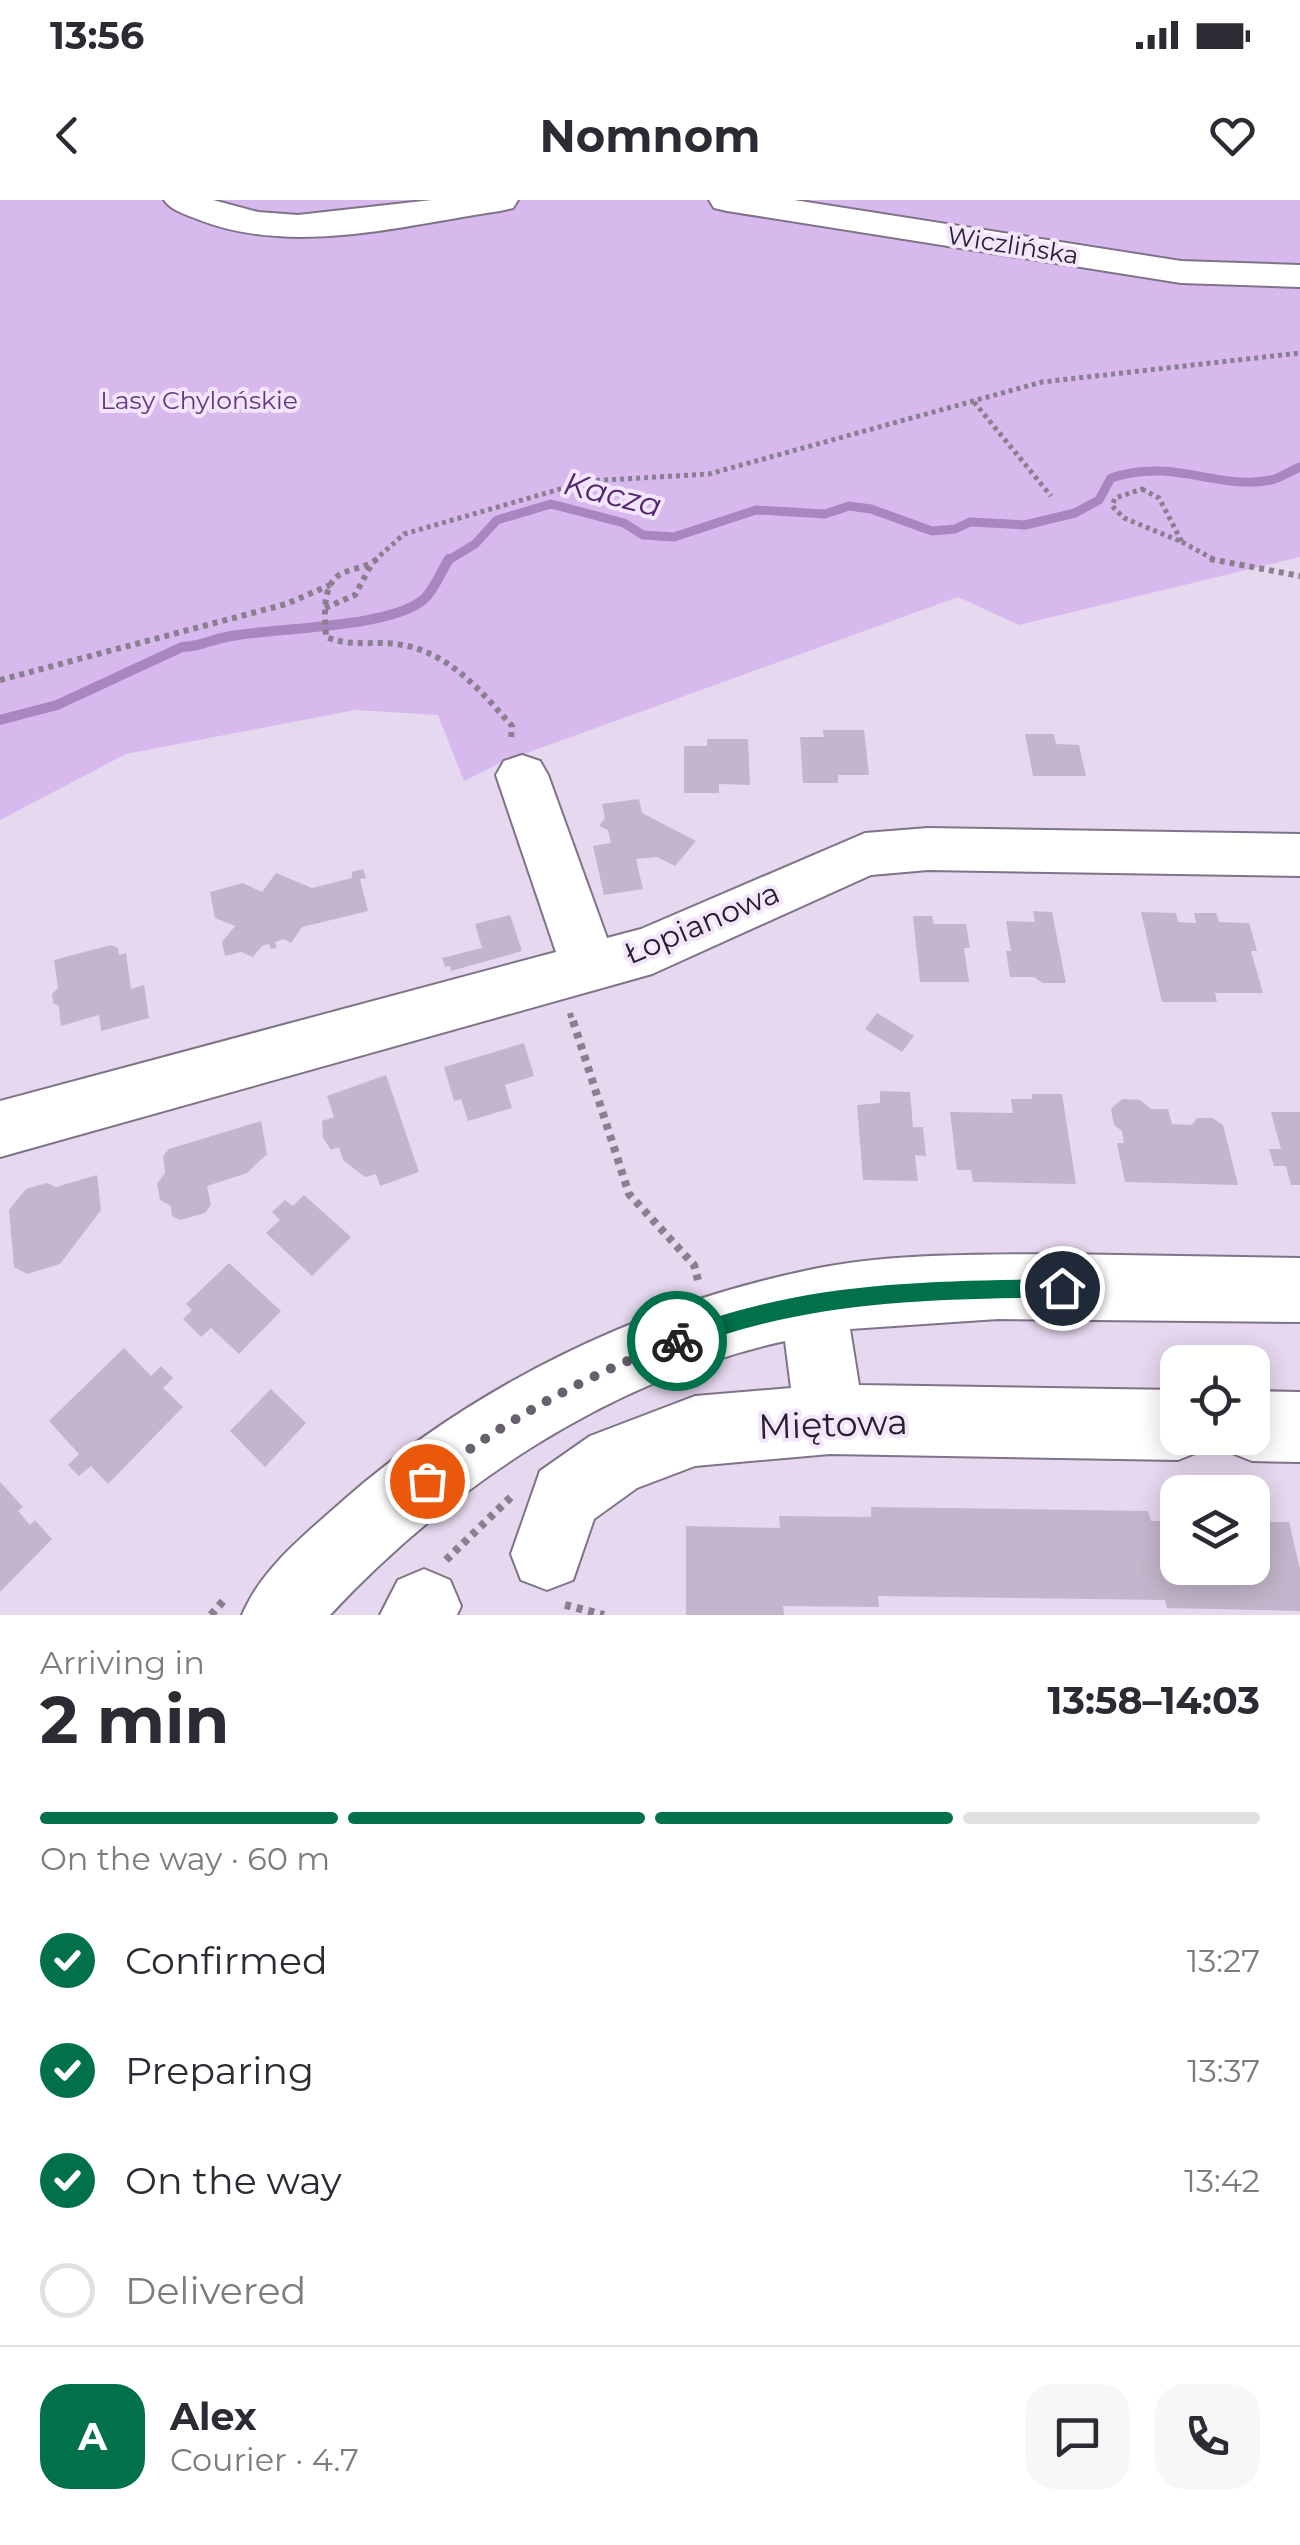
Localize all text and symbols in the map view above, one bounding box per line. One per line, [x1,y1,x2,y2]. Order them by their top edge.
text: 13:56 [50,12,144,59]
icon: back [40,108,95,163]
text: Nomnom [540,108,761,163]
icon: heart [1205,108,1260,163]
street label: Wiczlińska [945,220,1081,270]
park label: Lasy Chylońskie [100,385,298,415]
water label: Kacza [560,463,666,525]
street label: Łopianowa [619,874,785,972]
pin [1020,1246,1105,1331]
icon: home [1035,1261,1090,1316]
courier [627,1291,727,1391]
icon: bike [650,1314,705,1369]
map controls [1160,1345,1270,1585]
button: locate [1160,1345,1270,1455]
street label: Miętowa [757,1400,909,1448]
pin [385,1439,470,1524]
icon: bag [400,1454,455,1509]
button: layers [1160,1475,1270,1585]
text: Arriving in [40,1643,205,1682]
text: 13:58–14:03 [1048,1677,1260,1724]
text: 2 min [40,1680,229,1759]
text: On the way · 60 m [40,1839,330,1878]
icon: check [40,1933,95,1988]
text: Confirmed [125,1937,328,1984]
text: 13:27 [1187,1941,1260,1980]
icon: check [40,2043,95,2098]
text: Preparing [125,2047,314,2094]
text: 13:37 [1187,2051,1260,2090]
icon: check [40,2153,95,2208]
text: On the way [125,2157,342,2204]
text: 13:42 [1184,2161,1260,2200]
text: Delivered [125,2267,306,2314]
button: chat [1025,2384,1130,2489]
button: phone [1155,2384,1260,2489]
text: Alex [170,2393,257,2440]
text: A [78,2413,107,2460]
text: Courier · 4.7 [170,2440,359,2479]

